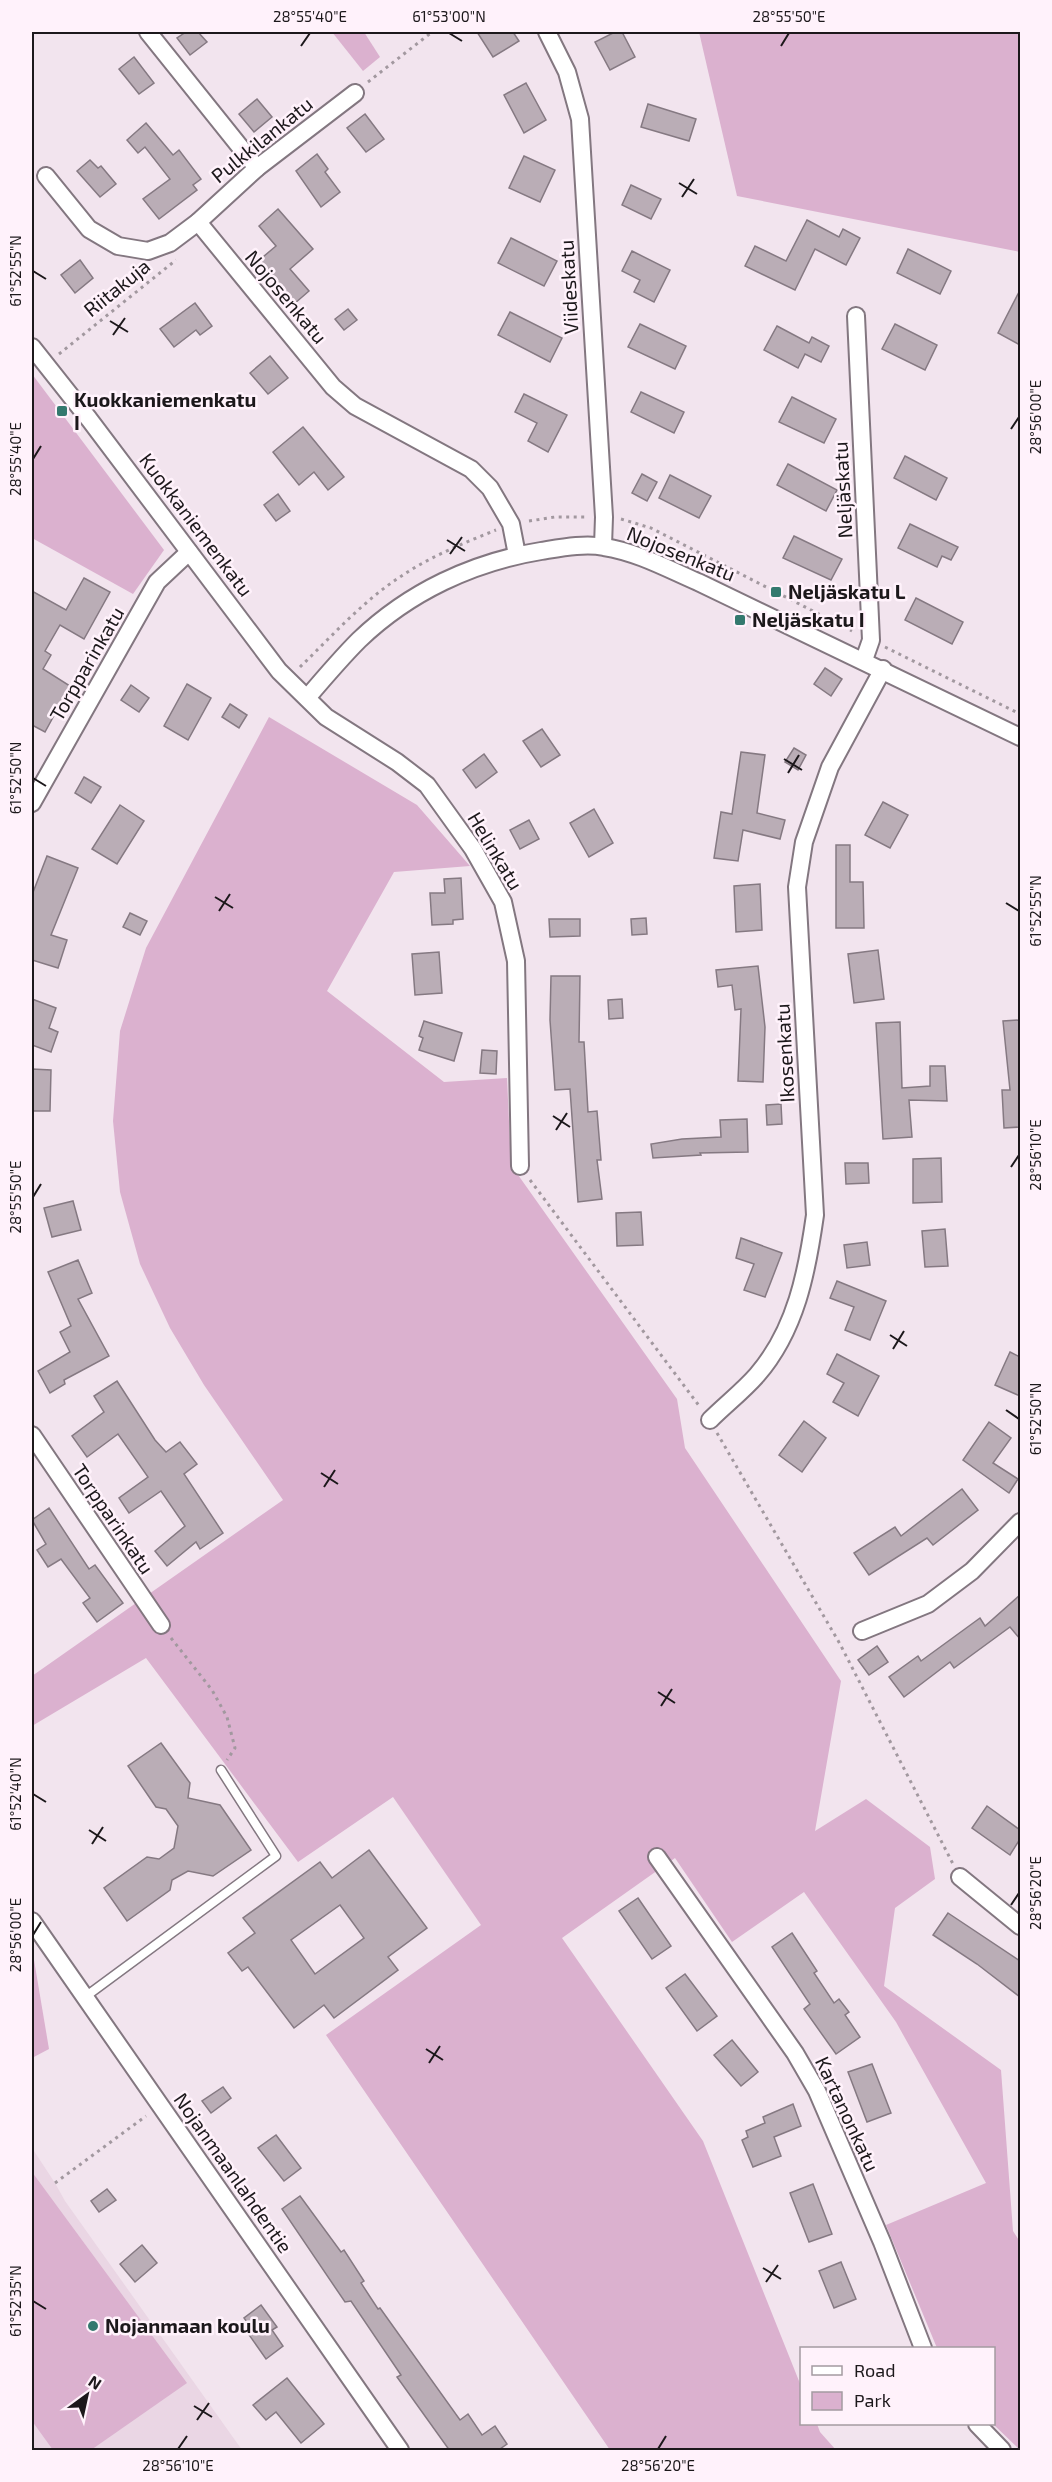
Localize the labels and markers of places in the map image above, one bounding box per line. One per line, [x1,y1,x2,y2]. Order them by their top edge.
place label: Kuokkaniemenkatu I [74,387,256,434]
marker: Kuokkaniemenkatu I [55,404,69,418]
place label: Neljäskatu L [788,579,906,603]
marker: Neljäskatu L [769,585,783,599]
place label: Neljäskatu I [752,607,865,631]
marker: Neljäskatu I [733,613,747,627]
place label: Nojanmaan koulu [105,2313,270,2337]
marker: Nojanmaan koulu [86,2319,100,2333]

